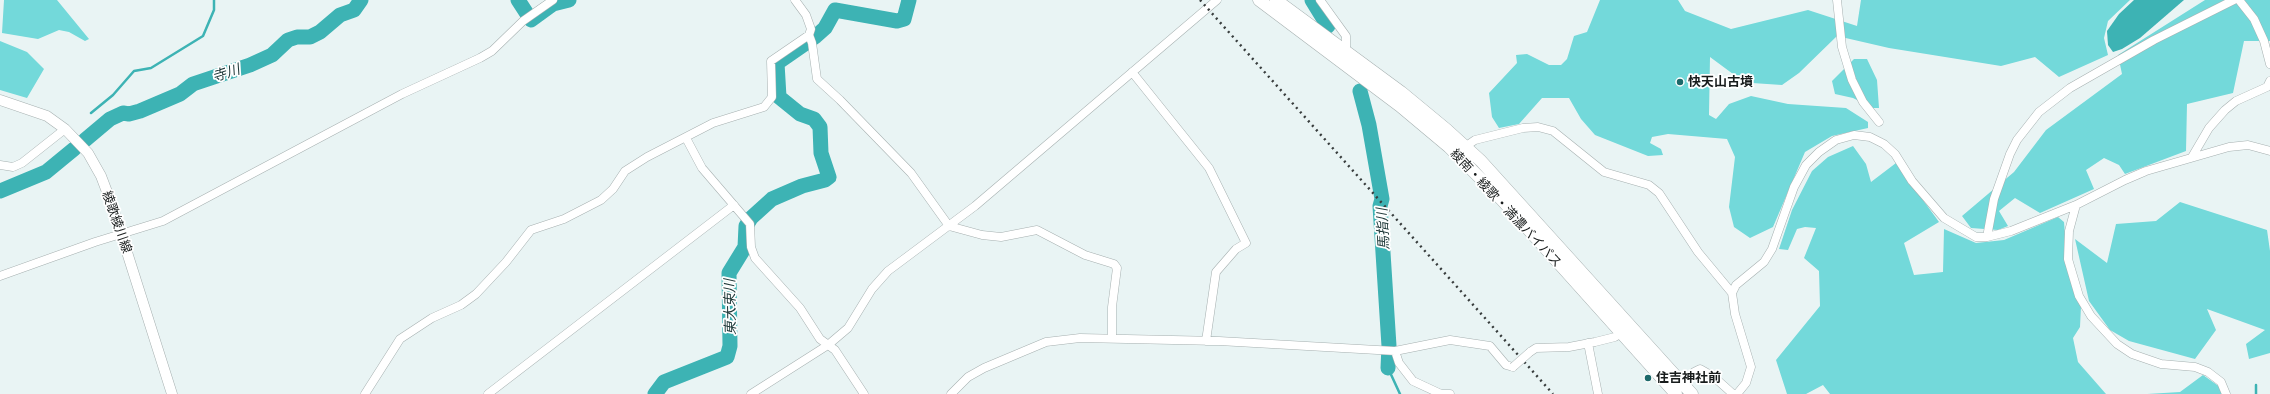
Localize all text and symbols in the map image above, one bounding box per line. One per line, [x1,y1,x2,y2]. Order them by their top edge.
water label: 寺川 [210,61,242,85]
place label: 快天山古墳 [1688,74,1753,90]
marker: 快天山古墳 [1675,77,1685,87]
street label: 綾南・綾歌・満濃バイパス [1447,146,1565,270]
street label: 綾歌綾川線 [99,189,135,255]
water label: 馬指川 [1374,208,1392,250]
water label: 東大束川 [721,279,739,335]
place label: 住吉神社前 [1656,370,1721,386]
marker: 住吉神社前 [1643,373,1653,383]

